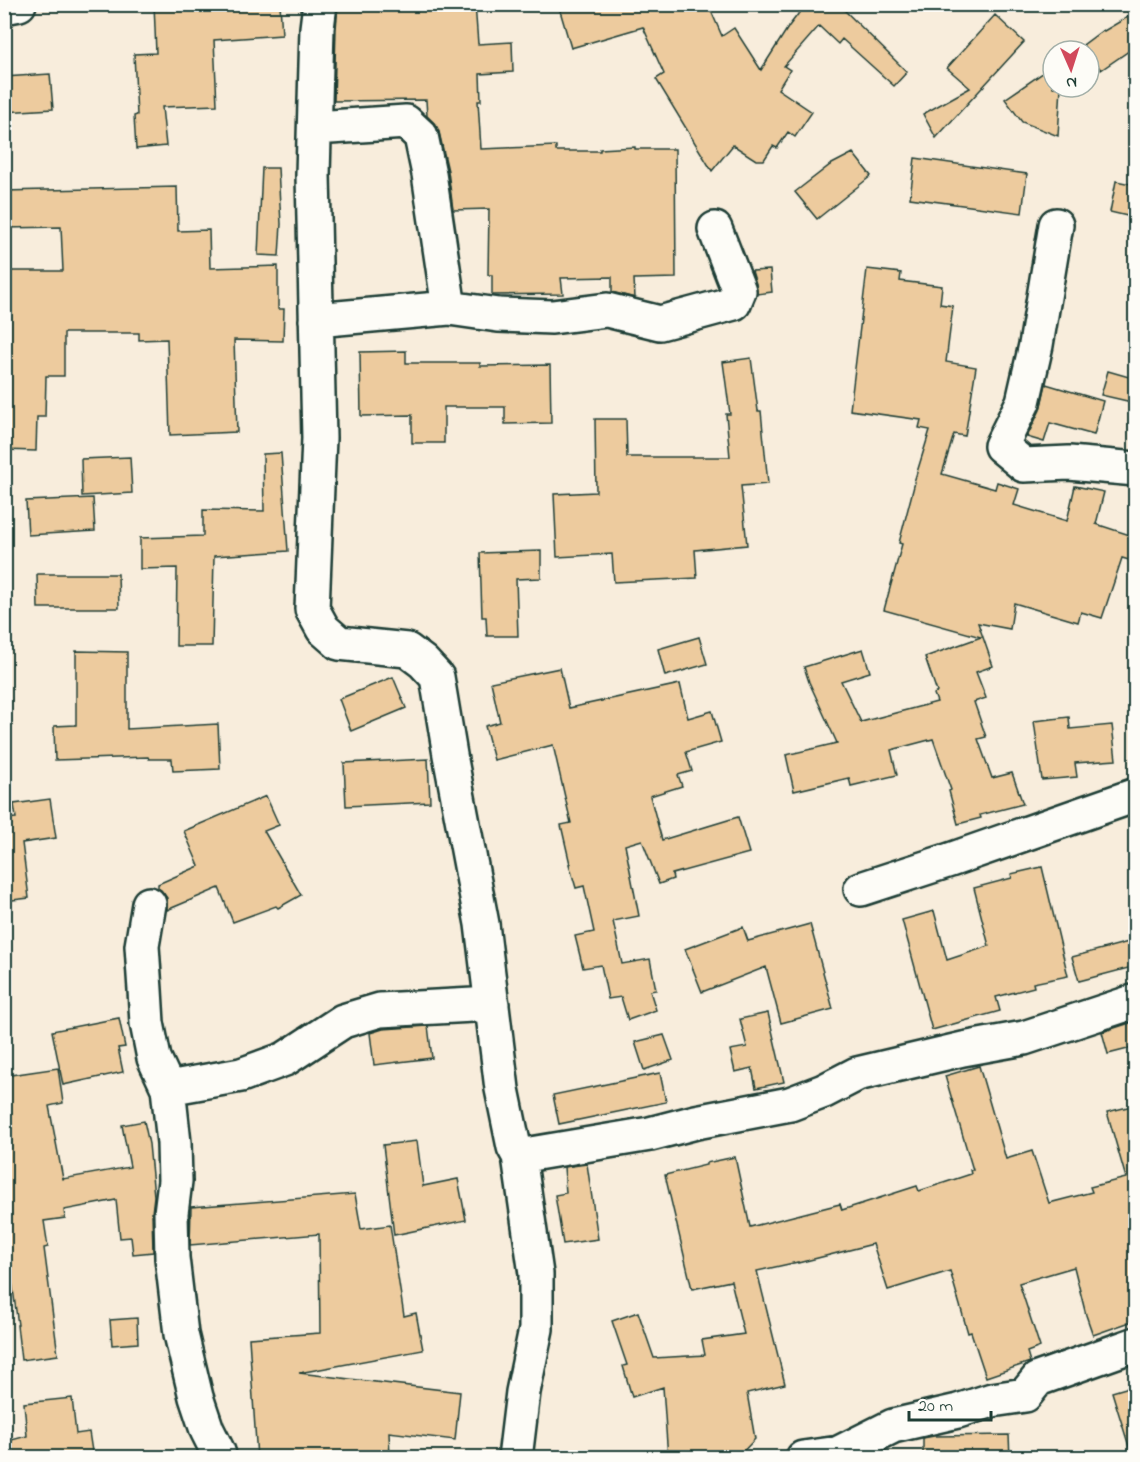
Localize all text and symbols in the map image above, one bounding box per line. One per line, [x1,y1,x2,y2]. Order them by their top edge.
north arrow [1041,39,1101,99]
text: N [1065,70,1078,94]
scale bar [909,1384,992,1422]
text: 20 m [918,1394,953,1420]

